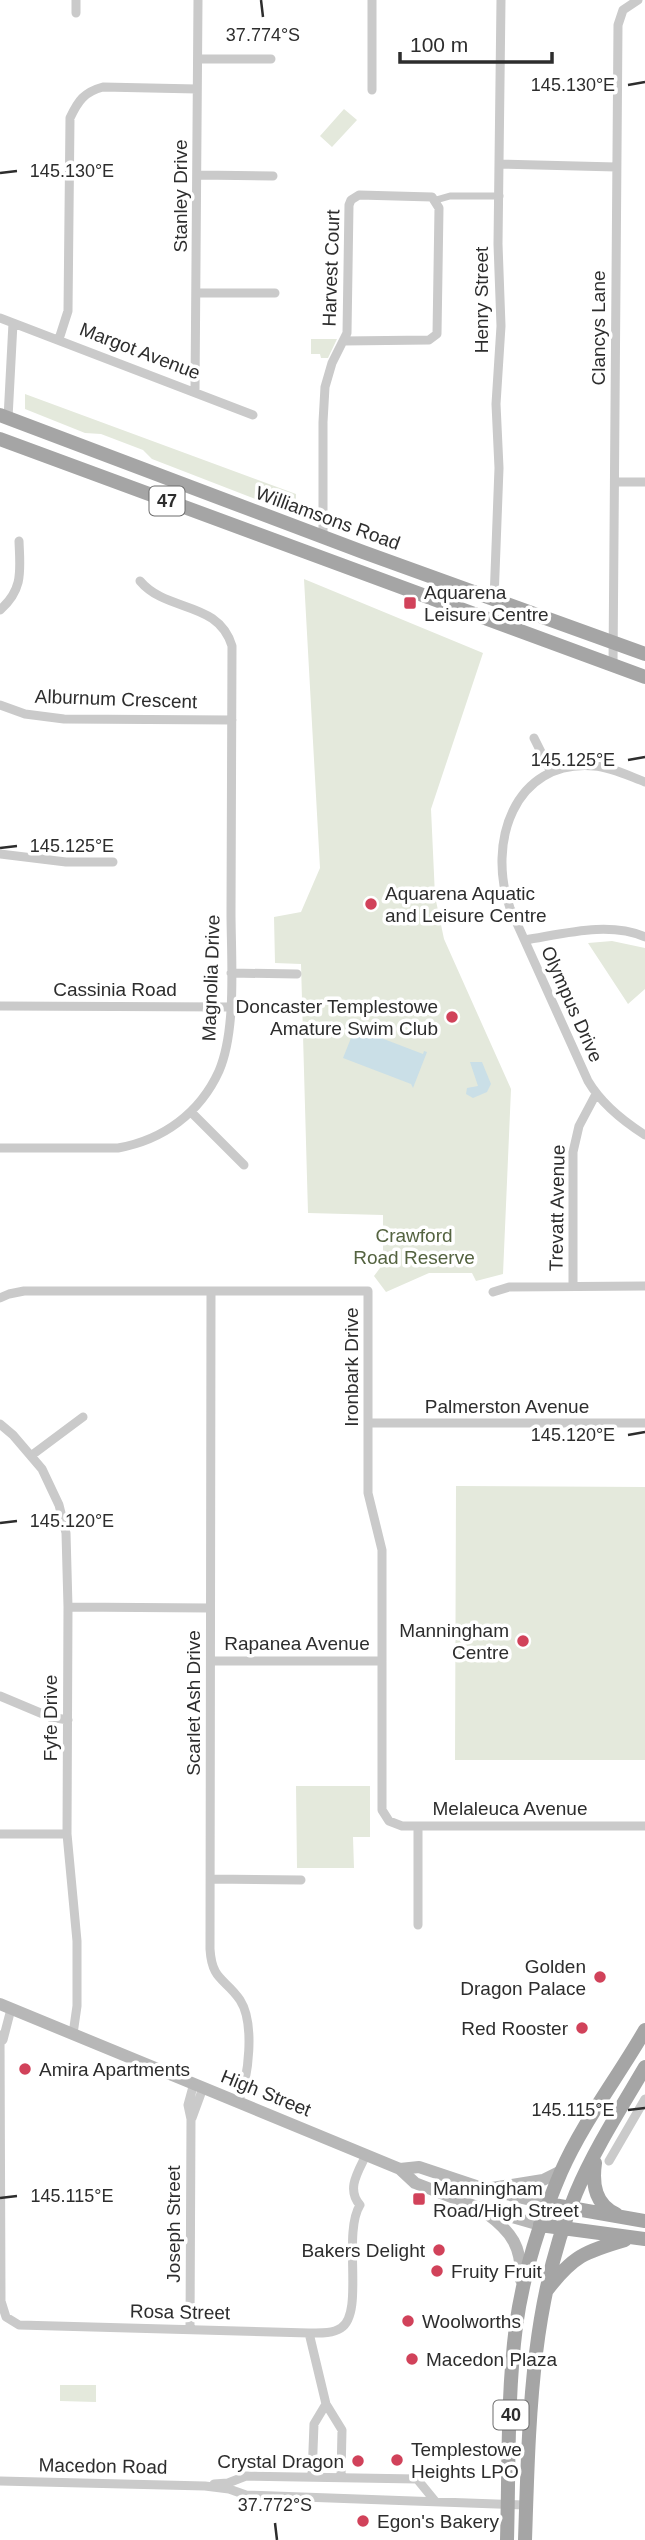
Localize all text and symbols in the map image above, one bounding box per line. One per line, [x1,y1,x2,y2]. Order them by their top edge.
scale bar [400,21,552,65]
text: 37.774°S [226,25,300,45]
text: 100 m [410,33,468,56]
text: 145.130°E [531,75,615,95]
street label: Stanley Drive [170,140,191,253]
text: 145.130°E [30,161,114,181]
street label: Harvest Court [318,208,344,327]
street label: Henry Street [471,246,492,353]
street label: Clancys Lane [588,270,609,386]
street label: Margot Avenue [77,318,203,384]
street label: Williamsons Road [253,482,403,554]
road number: 47 [150,486,184,516]
place label: Aquarena Leisure Centre [424,582,549,625]
marker: Aquarena Leisure Centre [402,595,418,611]
street label: Alburnum Crescent [34,686,198,712]
text: 145.125°E [531,750,615,770]
text: 145.125°E [30,836,114,856]
place label: Aquarena Aquatic and Leisure Centre [385,883,547,926]
marker: Aquarena Aquatic and Leisure Centre [363,896,379,912]
street label: Magnolia Drive [198,914,224,1042]
street label: Olympus Drive [537,943,607,1065]
street label: Cassinia Road [53,979,177,1000]
place label: Doncaster Templestowe Amature Swim Club [236,996,438,1039]
marker: Doncaster Templestowe Amature Swim Club [444,1009,460,1025]
street label: Trevatt Avenue [545,1144,569,1272]
park label: Crawford Road Reserve [353,1225,475,1268]
street label: Ironbark Drive [341,1307,362,1427]
street label: Palmerston Avenue [425,1396,589,1417]
text: 145.120°E [531,1425,615,1445]
text: 145.120°E [30,1511,114,1531]
place label: Manningham Centre [399,1620,509,1663]
street label: Scarlet Ash Drive [183,1630,204,1776]
street label: Rapanea Avenue [224,1633,370,1654]
marker: Manningham Centre [515,1633,531,1649]
street label: Fyfe Drive [40,1675,61,1761]
street label: Melaleuca Avenue [433,1798,587,1819]
place label: Golden Dragon Palace [460,1956,586,1999]
marker: Golden Dragon Palace [592,1969,608,1985]
place label: Red Rooster [461,2018,569,2039]
marker: Red Rooster [574,2020,590,2036]
place label: Amira Apartments [39,2059,190,2080]
marker: Amira Apartments [17,2061,33,2077]
street label: High Street [218,2065,315,2121]
text: 145.115°E [532,2100,614,2120]
street label: Joseph Street [163,2165,184,2283]
place label: Manningham Road/High Street [433,2178,579,2221]
text: 145.115°E [31,2186,113,2206]
marker: Manningham Road/High Street [411,2191,427,2207]
place label: Bakers Delight [301,2240,426,2261]
marker: Bakers Delight [431,2242,447,2258]
place label: Fruity Fruit [451,2261,543,2282]
marker: Fruity Fruit [429,2263,445,2279]
street label: Rosa Street [130,2301,231,2323]
place label: Woolworths [422,2311,521,2332]
marker: Woolworths [400,2313,416,2329]
place label: Macedon Plaza [426,2349,557,2370]
marker: Macedon Plaza [404,2351,420,2367]
road number: 40 [494,2400,528,2430]
place label: Templestowe Heights LPO [411,2439,522,2482]
place label: Crystal Dragon [217,2451,344,2472]
marker: Templestowe Heights LPO [389,2452,405,2468]
marker: Crystal Dragon [350,2453,366,2469]
street label: Macedon Road [38,2454,168,2478]
text: 37.772°S [238,2495,312,2515]
place label: Egon's Bakery [377,2511,499,2532]
marker: Egon's Bakery [355,2513,371,2529]

